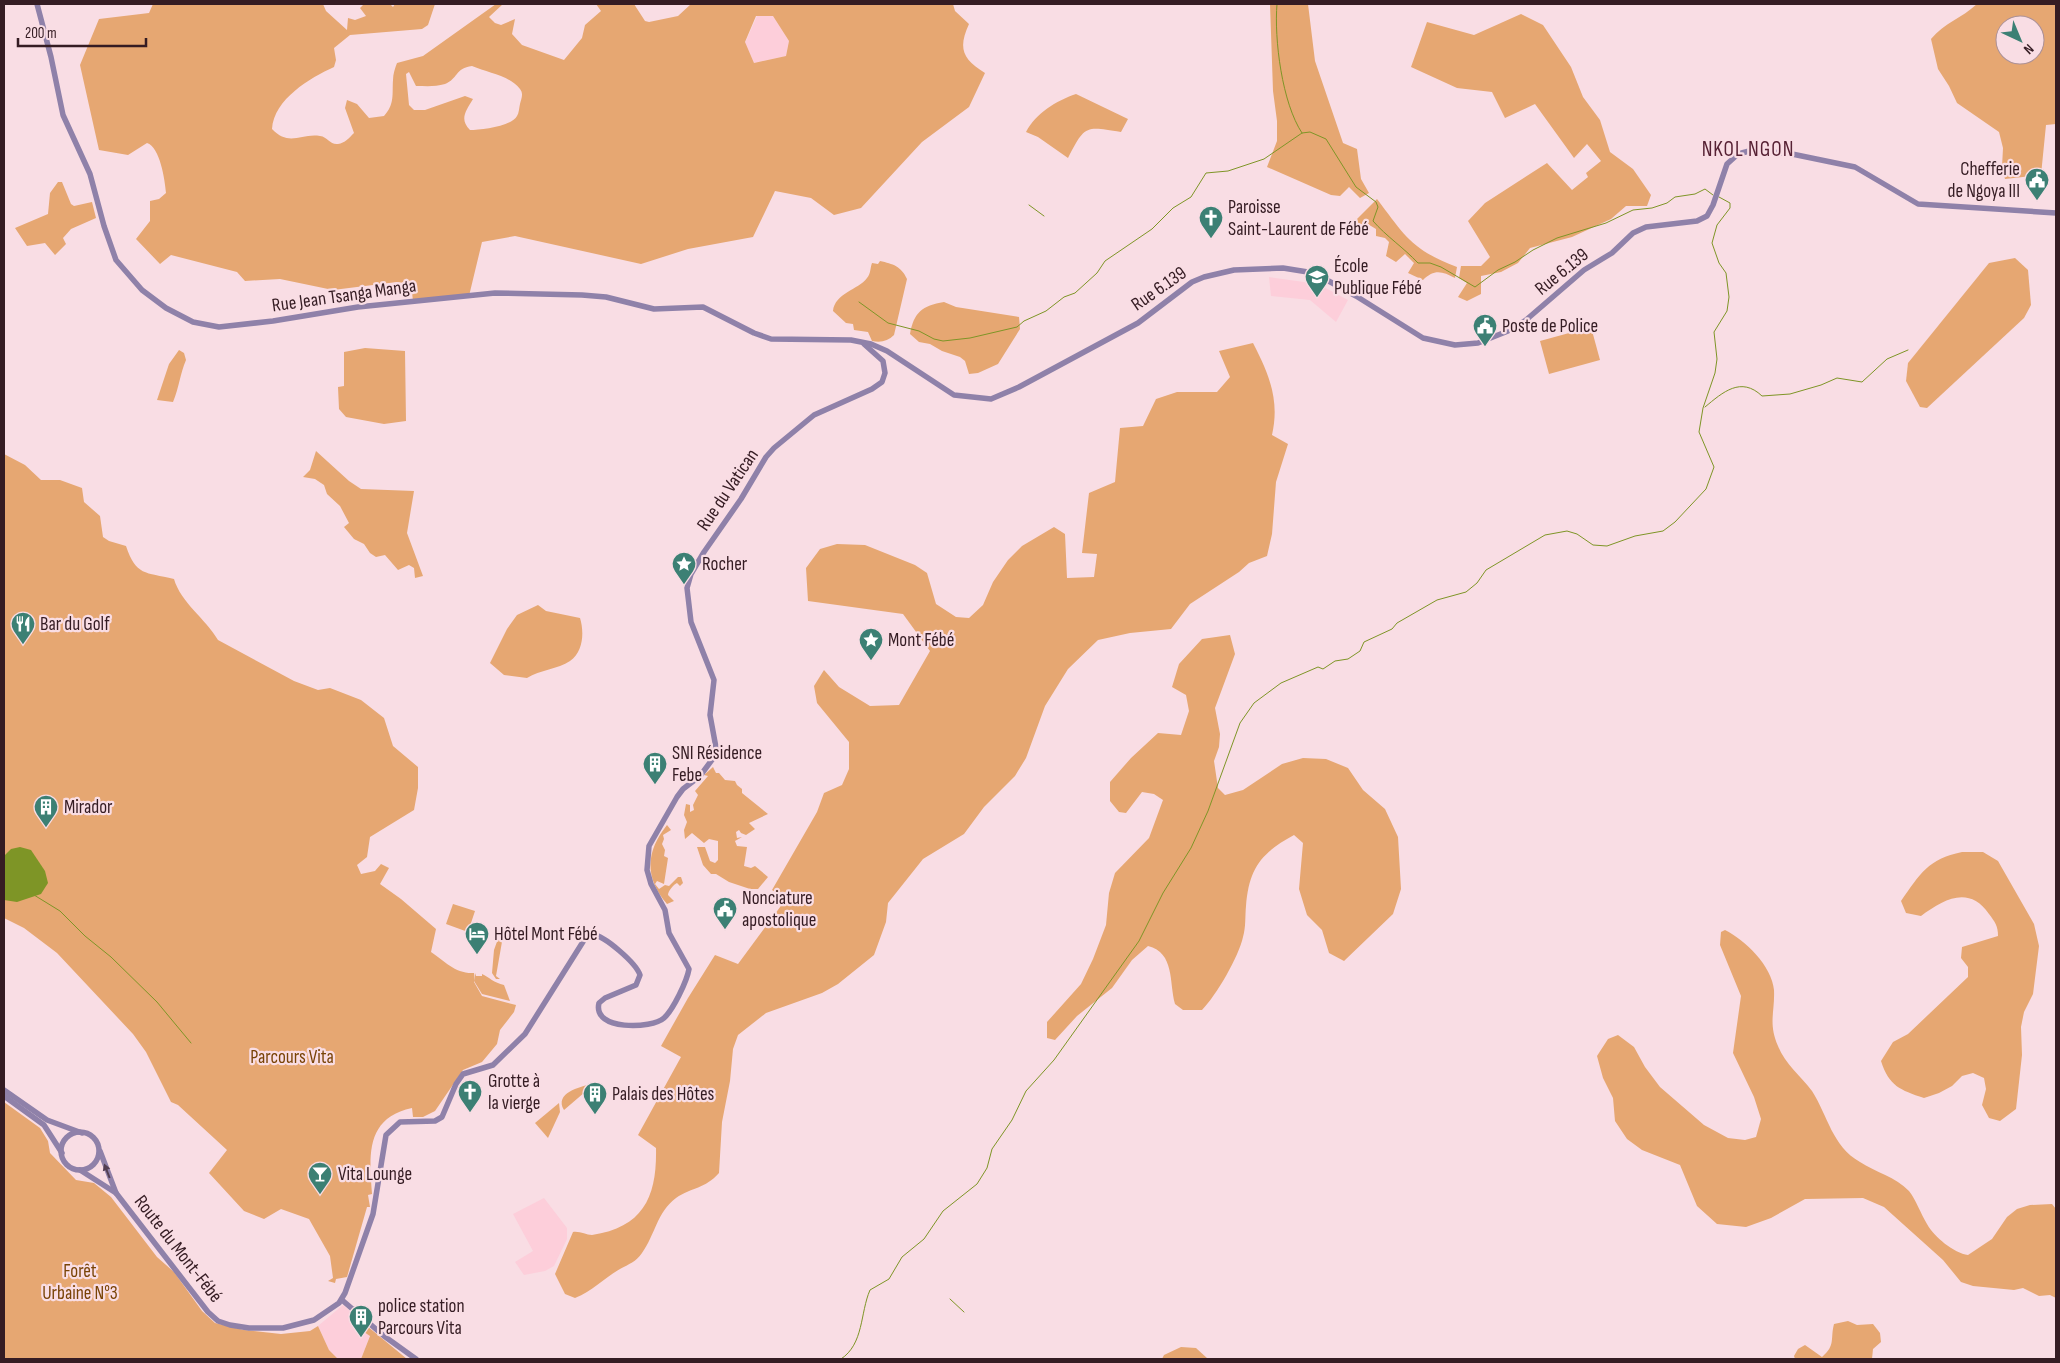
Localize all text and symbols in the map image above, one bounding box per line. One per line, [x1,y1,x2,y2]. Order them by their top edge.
scale bar [18,15,145,47]
north arrow [1995,15,2045,65]
text: 200 m [25,24,57,43]
text: N [2020,40,2037,58]
district label: NKOL NGON [1702,137,1794,162]
place label: Chefferie de Ngoya III [1948,158,2020,203]
public building icon: Chefferie de Ngoya III [2024,167,2050,201]
place label: Paroisse Saint-Laurent de Fébé [1228,196,1369,241]
church icon: Paroisse Saint-Laurent de Fébé [1198,205,1224,239]
street label: Rue 6.139 [1531,244,1593,300]
place label: École Publique Fébé [1334,255,1422,300]
street label: Rue 6.139 [1127,262,1191,316]
school or university icon: École Publique Fébé [1304,264,1330,298]
street label: Rue Jean Tsanga Manga [270,275,418,317]
public building icon: Poste de Police [1472,313,1498,347]
place label: Poste de Police [1502,315,1598,338]
street label: Rue du Vatican [692,445,764,535]
place icon: Rocher [671,551,697,585]
place label: Rocher [702,553,748,576]
restaurant icon: Bar du Golf [10,611,36,645]
place label: Bar du Golf [40,613,110,636]
place icon: Mont Fébé [858,627,884,661]
place label: Mont Fébé [888,629,954,652]
place label: SNI Résidence Febe [672,742,762,787]
building icon: SNI Résidence Febe [642,751,668,785]
building icon: Mirador [33,794,59,828]
place label: Mirador [64,796,113,819]
place label: Nonciature apostolique [742,887,816,932]
public building icon: Nonciature apostolique [712,896,738,930]
hotel icon: Hôtel Mont Fébé [464,921,490,955]
place label: Hôtel Mont Fébé [494,923,598,946]
park label: Parcours Vita [250,1046,334,1069]
place label: Grotte à la vierge [488,1070,540,1115]
church icon: Grotte à la vierge [457,1079,483,1113]
building icon: Palais des Hôtes [582,1081,608,1115]
place label: Palais des Hôtes [612,1083,715,1106]
bar icon: Vita Lounge [307,1161,333,1195]
one-way arrow [103,1163,111,1178]
place label: Vita Lounge [338,1163,412,1186]
street label: Route du Mont-Fébé [129,1191,227,1307]
park label: Forêt Urbaine N°3 [42,1260,118,1305]
place label: police station Parcours Vita [378,1295,465,1340]
building icon: police station Parcours Vita [348,1304,374,1338]

